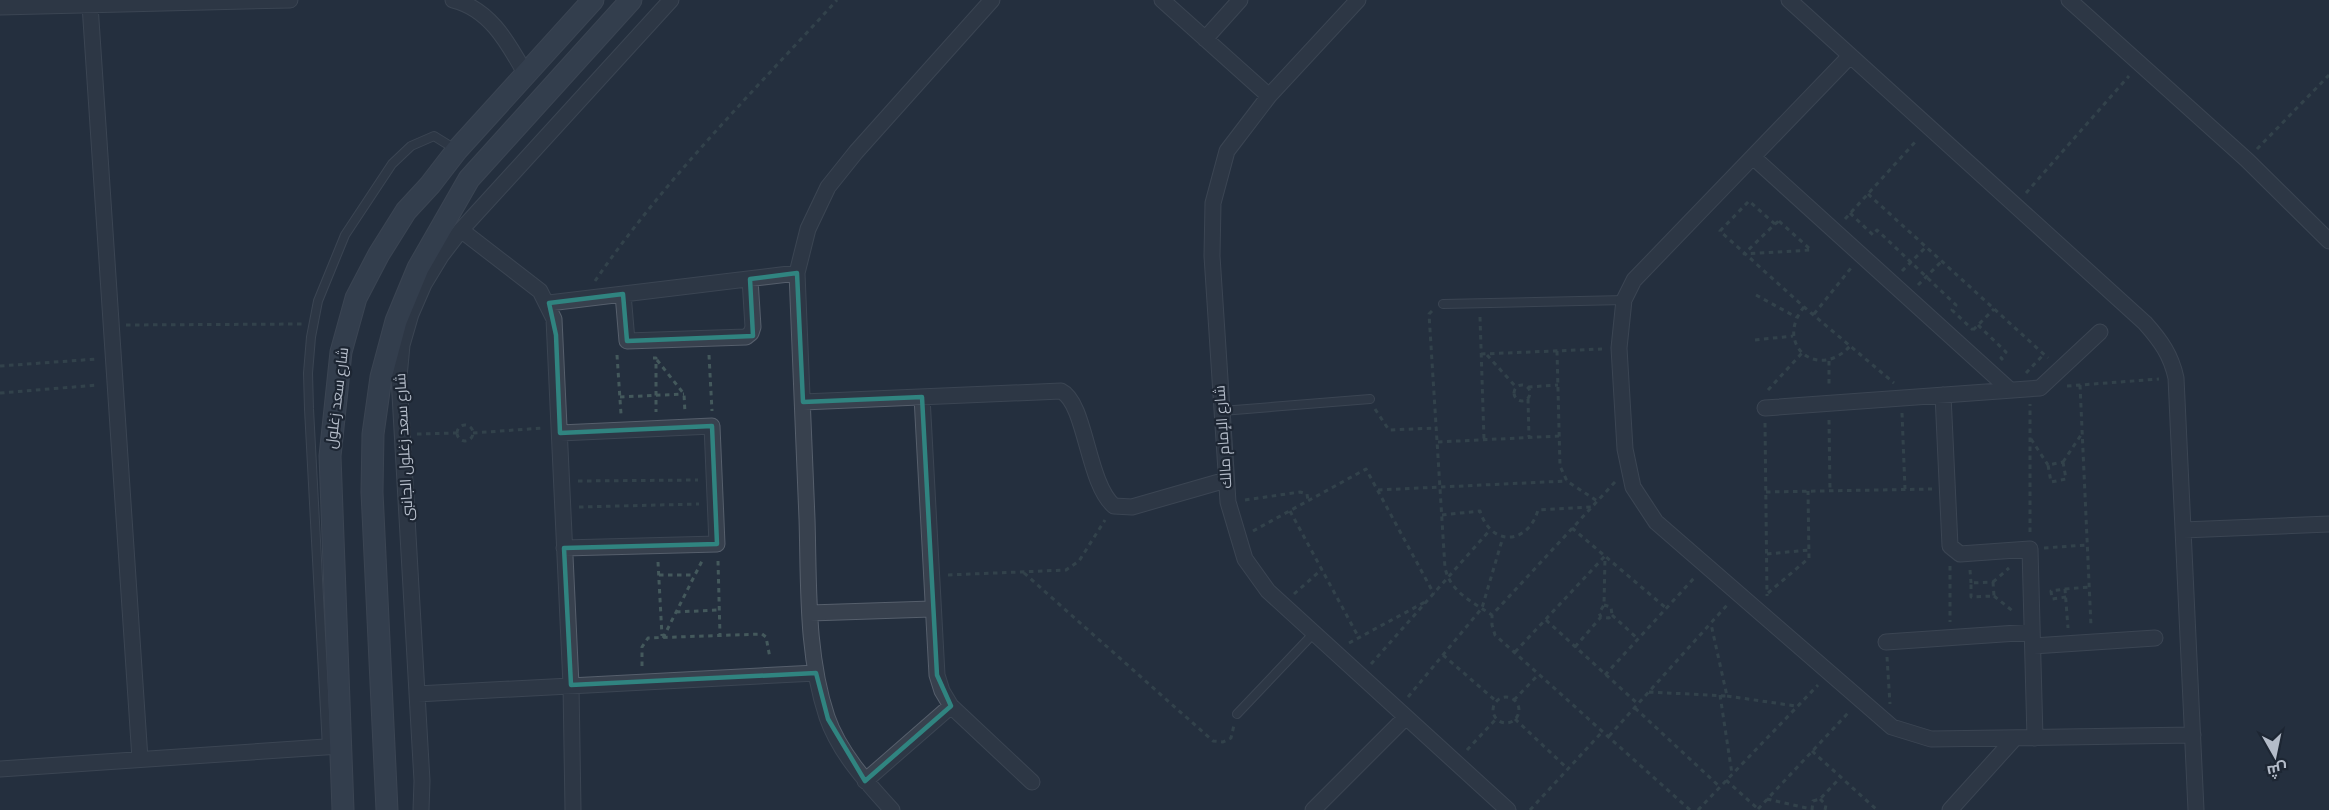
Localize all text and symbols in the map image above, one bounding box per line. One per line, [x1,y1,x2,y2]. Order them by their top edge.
street label: شارع سعد زغلول [323,346,354,450]
street label: شارع سعد زغلول الجانبى [392,373,419,521]
street label: شارع الإمام مالك [1211,385,1238,489]
north arrow [2245,726,2305,786]
text: ش [2265,757,2289,780]

